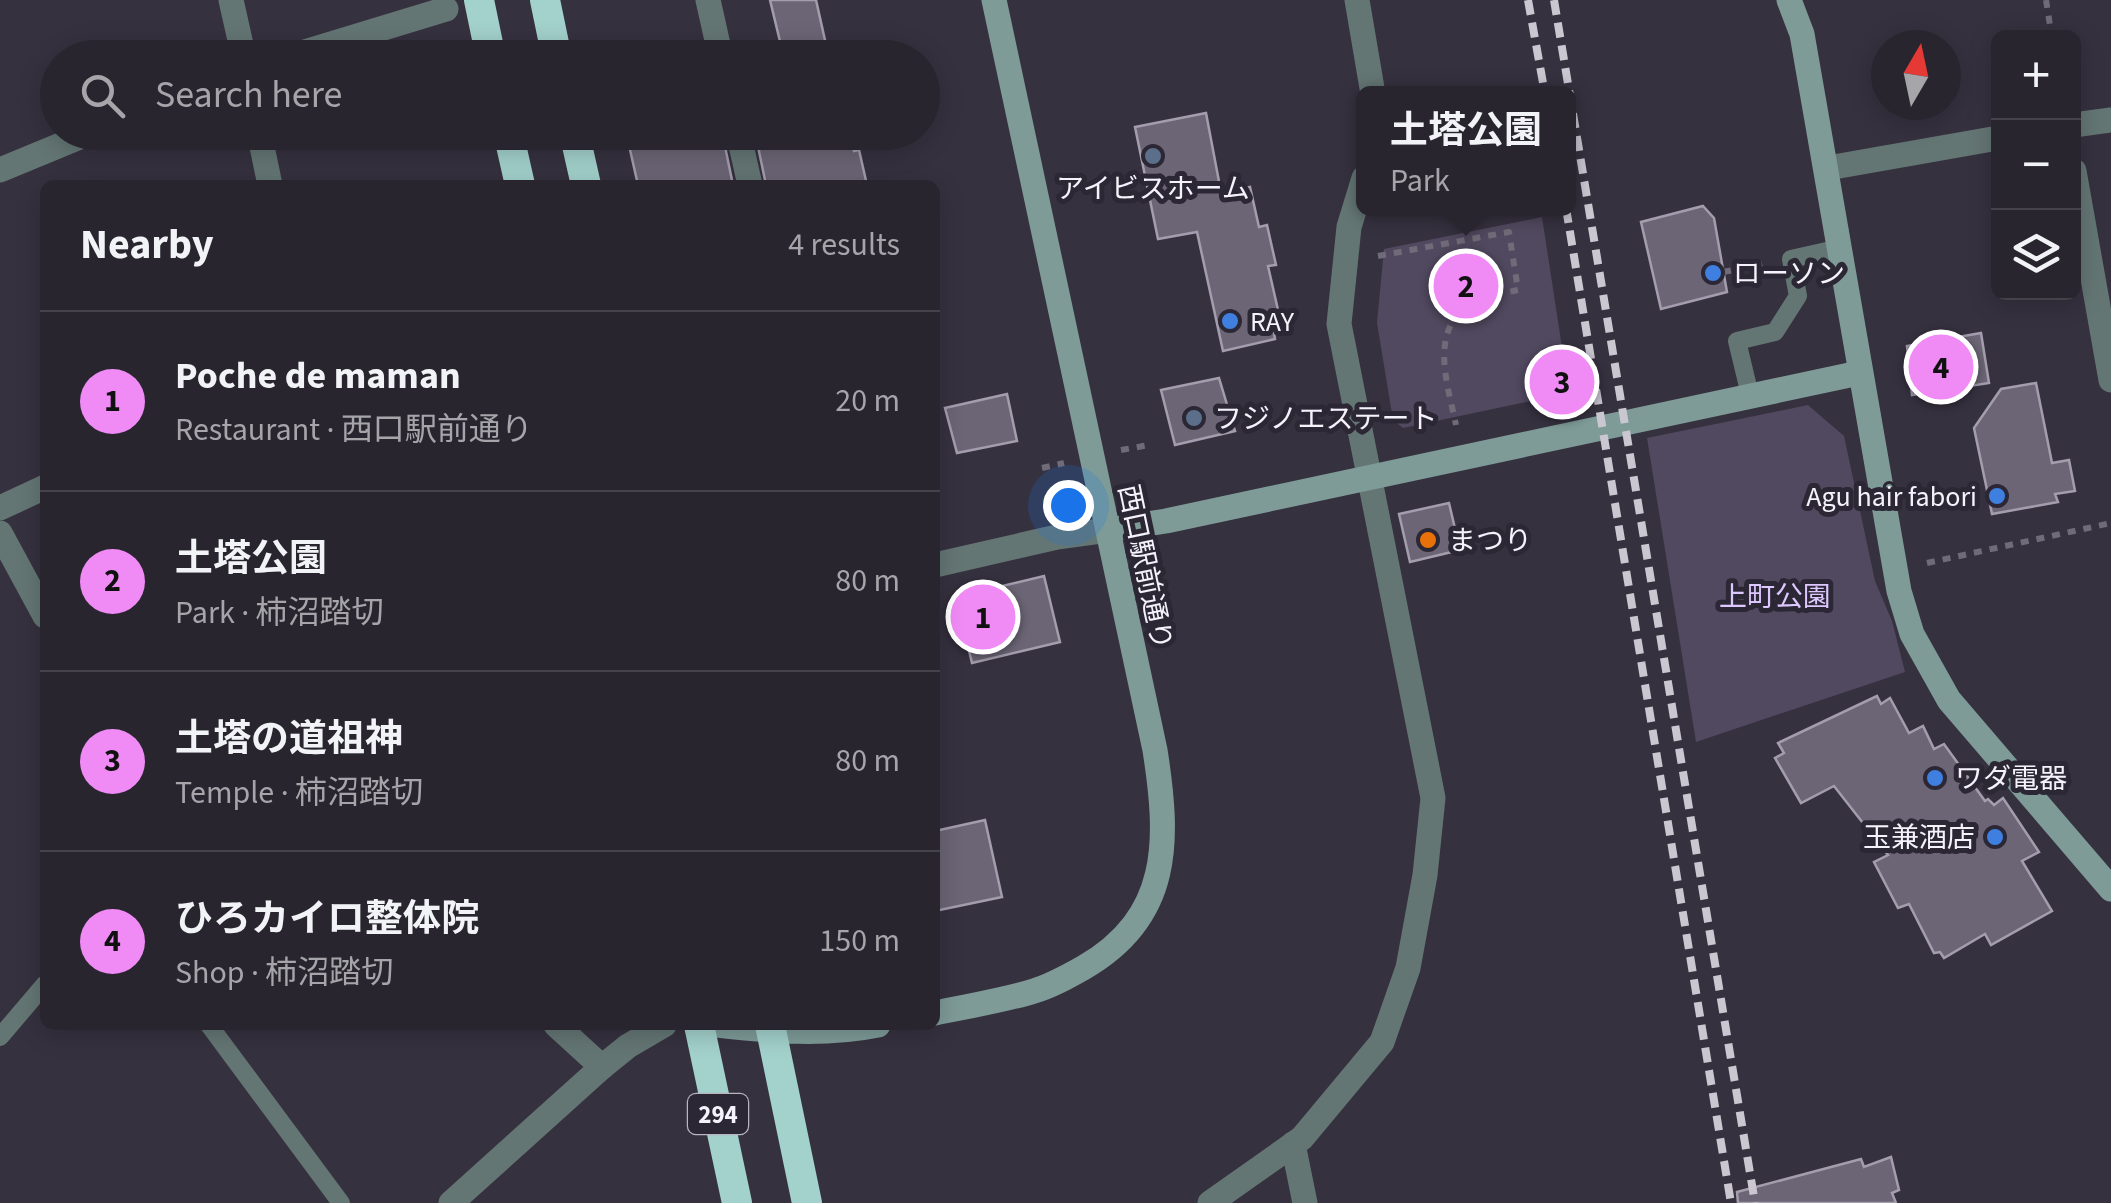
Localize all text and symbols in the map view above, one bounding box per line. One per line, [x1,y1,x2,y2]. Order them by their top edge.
north arrow [1871,30,1961,120]
map controls [1991,30,2081,300]
button: + [1991,30,2081,120]
search box [40,40,940,150]
icon: search [75,68,130,123]
text: Search here [155,68,342,122]
popup [1356,86,1576,216]
text: 土塔公園 [1390,104,1542,158]
button: − [1991,120,2081,210]
marker: アイビスホーム [1142,145,1164,167]
text: Park [1390,158,1450,204]
place label: アイビスホーム [1056,169,1250,209]
button: layers [1991,210,2081,300]
text: Nearby [80,215,214,275]
text: 4 results [788,222,900,268]
pin: 2 [1434,248,1498,324]
place label: ローソン [1733,254,1845,294]
marker: ローソン [1702,262,1724,284]
place label: RAY [1250,302,1295,342]
marker: RAY [1219,310,1241,332]
pin: 4 [1908,330,1974,404]
pin: 3 [1530,344,1594,420]
text: Poche de maman [175,349,461,403]
text: 1 [104,378,121,424]
text: 20 m [835,378,900,424]
place label: フジノエステート [1214,399,1437,439]
text: Restaurant · 西口駅前通り [175,407,533,453]
marker: フジノエステート [1183,407,1205,429]
place label: Agu hair fabori [1806,477,1977,517]
your location [1043,480,1094,531]
street label: 西口駅前通り [1108,481,1182,654]
marker: Agu hair fabori [1986,485,2008,507]
place label: まつり [1448,521,1532,561]
marker: まつり [1417,529,1439,551]
text: 土塔公園 [175,532,327,586]
text: 2 [104,558,121,604]
text: 80 m [835,558,900,604]
park label: 上町公園 [1719,577,1831,617]
pin: 1 [950,580,1016,654]
text: Park · 柿沼踏切 [175,590,384,636]
text: 土塔の道祖神 [175,712,403,766]
text: 3 [104,738,121,784]
text: 80 m [835,738,900,784]
place label: ワダ電器 [1955,759,2067,799]
marker: ワダ電器 [1924,767,1946,789]
text: Temple · 柿沼踏切 [175,770,423,816]
place label: 玉兼酒店 [1863,818,1975,858]
marker: 玉兼酒店 [1984,826,2006,848]
text: ひろカイロ整体院 [175,892,479,946]
text: 4 [104,918,121,964]
text: 150 m [819,918,900,964]
text: Shop · 柿沼踏切 [175,950,393,996]
road number: 294 [688,1094,748,1134]

